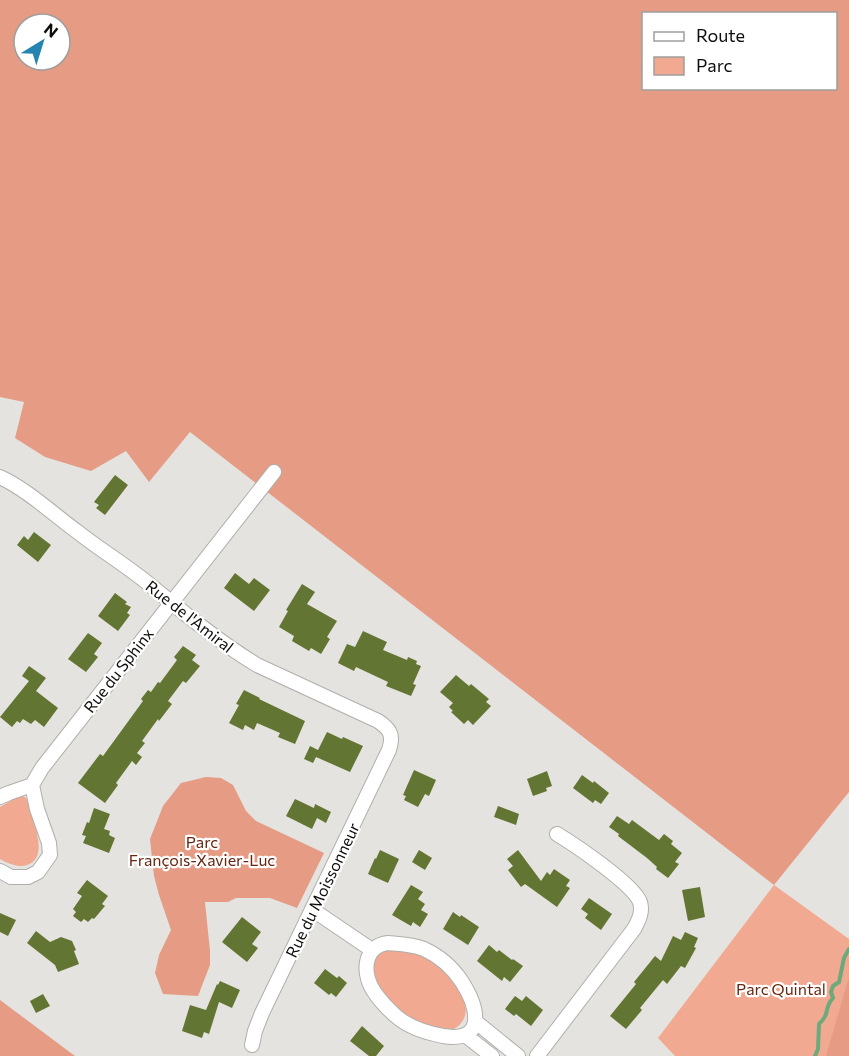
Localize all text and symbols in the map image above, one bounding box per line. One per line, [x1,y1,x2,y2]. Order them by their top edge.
north arrow [12,12,72,72]
legend [642,12,837,90]
text: N [41,19,62,41]
text: Route [696,24,745,46]
text: Parc [696,54,733,76]
street label: Rue de l'Amiral [142,576,238,656]
street label: Rue du Sphinx [79,624,157,716]
street label: Rue du Moissonneur [281,819,363,960]
park label: Parc François-Xavier-Luc [129,832,275,869]
park label: Parc Quintal [736,979,826,998]

